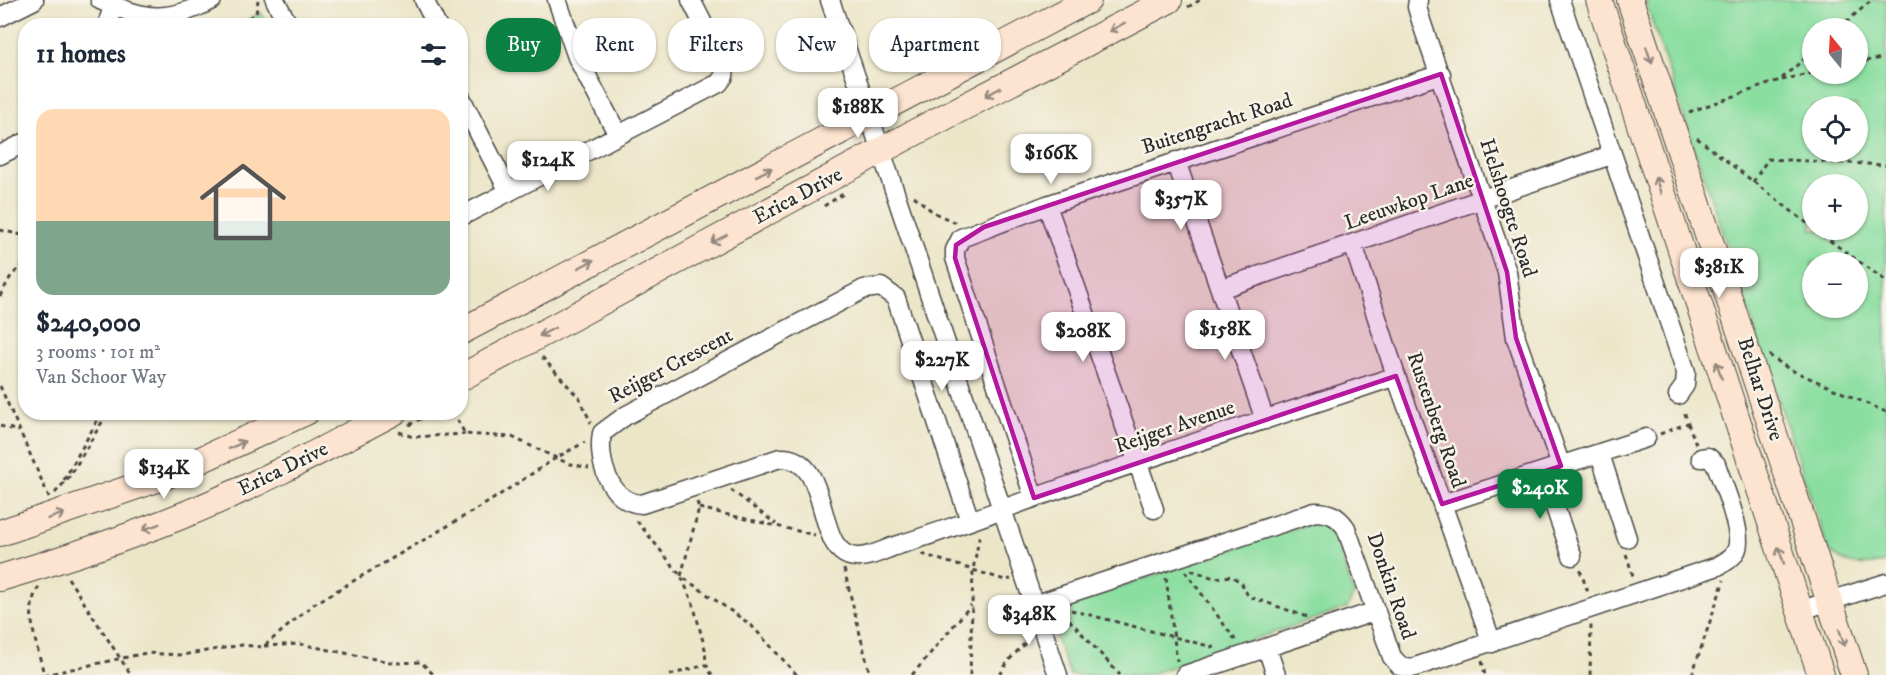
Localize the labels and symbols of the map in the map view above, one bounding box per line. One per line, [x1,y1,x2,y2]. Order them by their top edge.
north arrow [1802,18,1868,84]
one-way arrow [1108,22,1126,33]
one-way arrow [1644,45,1655,64]
one-way arrow [985,87,1003,98]
street label: Buitengracht Road [1138,87,1296,161]
pin: $188K [816,88,900,139]
pin: $166K [1009,134,1093,185]
street label: Helshoogte Road [1473,135,1543,281]
pin: $124K [506,141,590,192]
street label: Erica Drive [749,162,847,230]
one-way arrow [754,166,772,177]
street label: Leeuwkop Lane [1341,168,1477,236]
one-way arrow [1652,176,1663,195]
pin: $357K [1139,180,1223,231]
one-way arrow [711,233,728,245]
pin: $381K [1677,248,1761,299]
one-way arrow [577,258,594,270]
pin: $158K [1183,310,1267,361]
pin: $208K [1041,312,1125,363]
street label: Reijger Crescent [604,322,738,410]
one-way arrow [539,327,557,338]
street label: Belhar Drive [1731,334,1789,444]
pin: $227K [900,341,984,392]
street label: Rustenberg Road [1401,349,1472,492]
one-way arrow [1713,361,1724,380]
street label: Reijger Avenue [1112,394,1239,460]
street label: Erica Drive [234,436,333,502]
one-way arrow [228,438,246,450]
pin: $134K [122,449,206,500]
pin: $240K [1498,469,1582,520]
one-way arrow [46,510,65,521]
one-way arrow [143,523,161,534]
street label: Donkin Road [1361,529,1422,643]
one-way arrow [1774,546,1785,565]
pin: $348K [987,595,1071,646]
one-way arrow [1837,628,1848,647]

